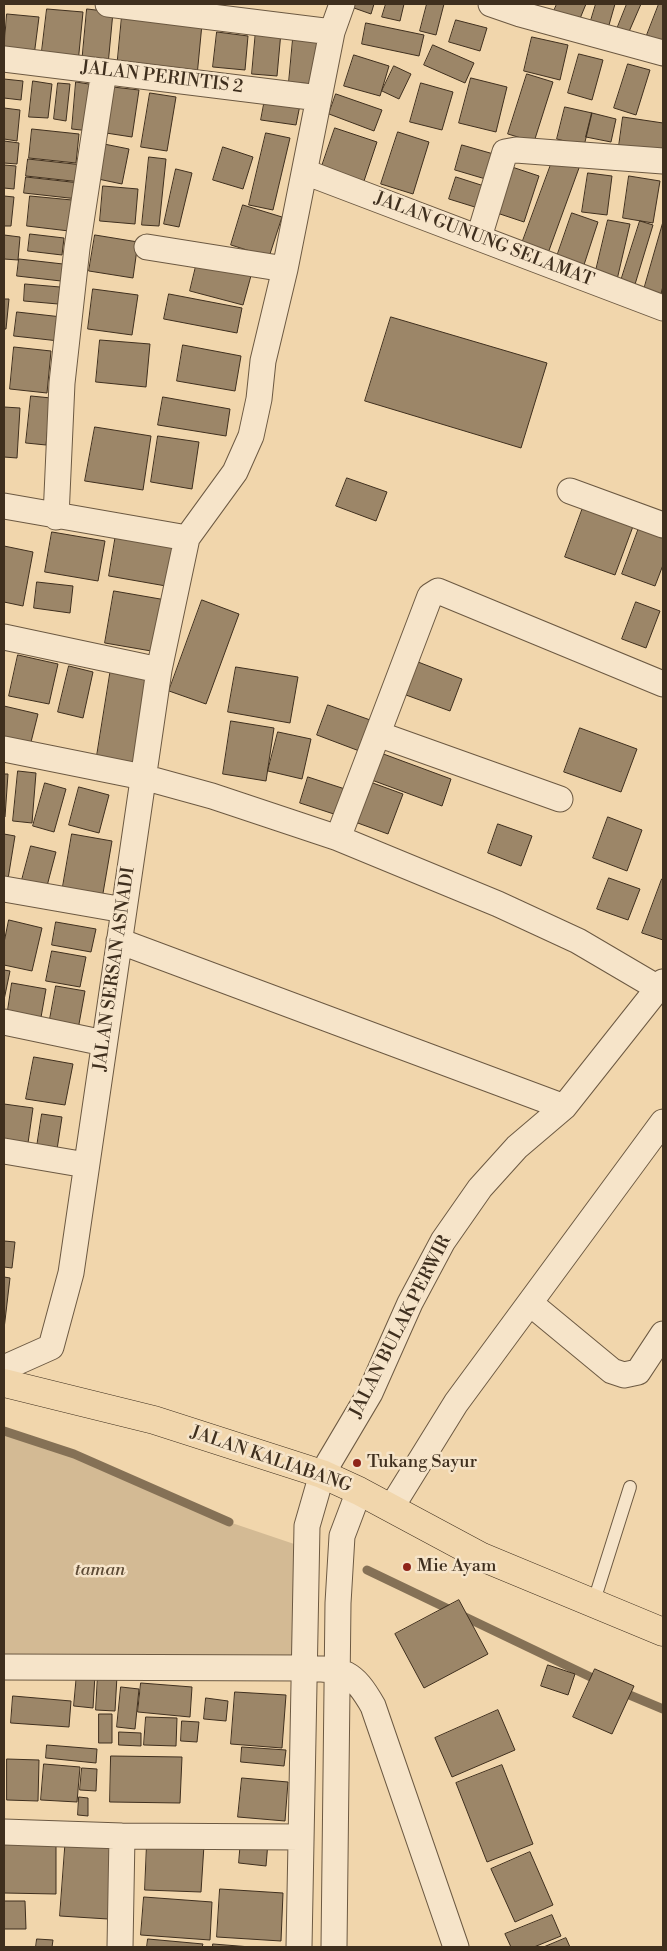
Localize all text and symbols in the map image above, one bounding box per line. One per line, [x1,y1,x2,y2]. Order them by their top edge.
street label: JALAN PERINTIS 2 [80,57,244,99]
street label: JALAN GUNUNG SELAMAT [371,188,597,292]
street label: JALAN SERSAN ASNADI [90,866,140,1072]
street label: JALAN BULAK PERWIR [346,1232,456,1422]
street label: JALAN KALIABANG [188,1422,354,1498]
place label: Tukang Sayur [367,1452,477,1474]
marker: Tukang Sayur [351,1457,363,1469]
place label: Mie Ayam [417,1556,497,1578]
park label: taman [75,1560,125,1582]
marker: Mie Ayam [401,1561,413,1573]

